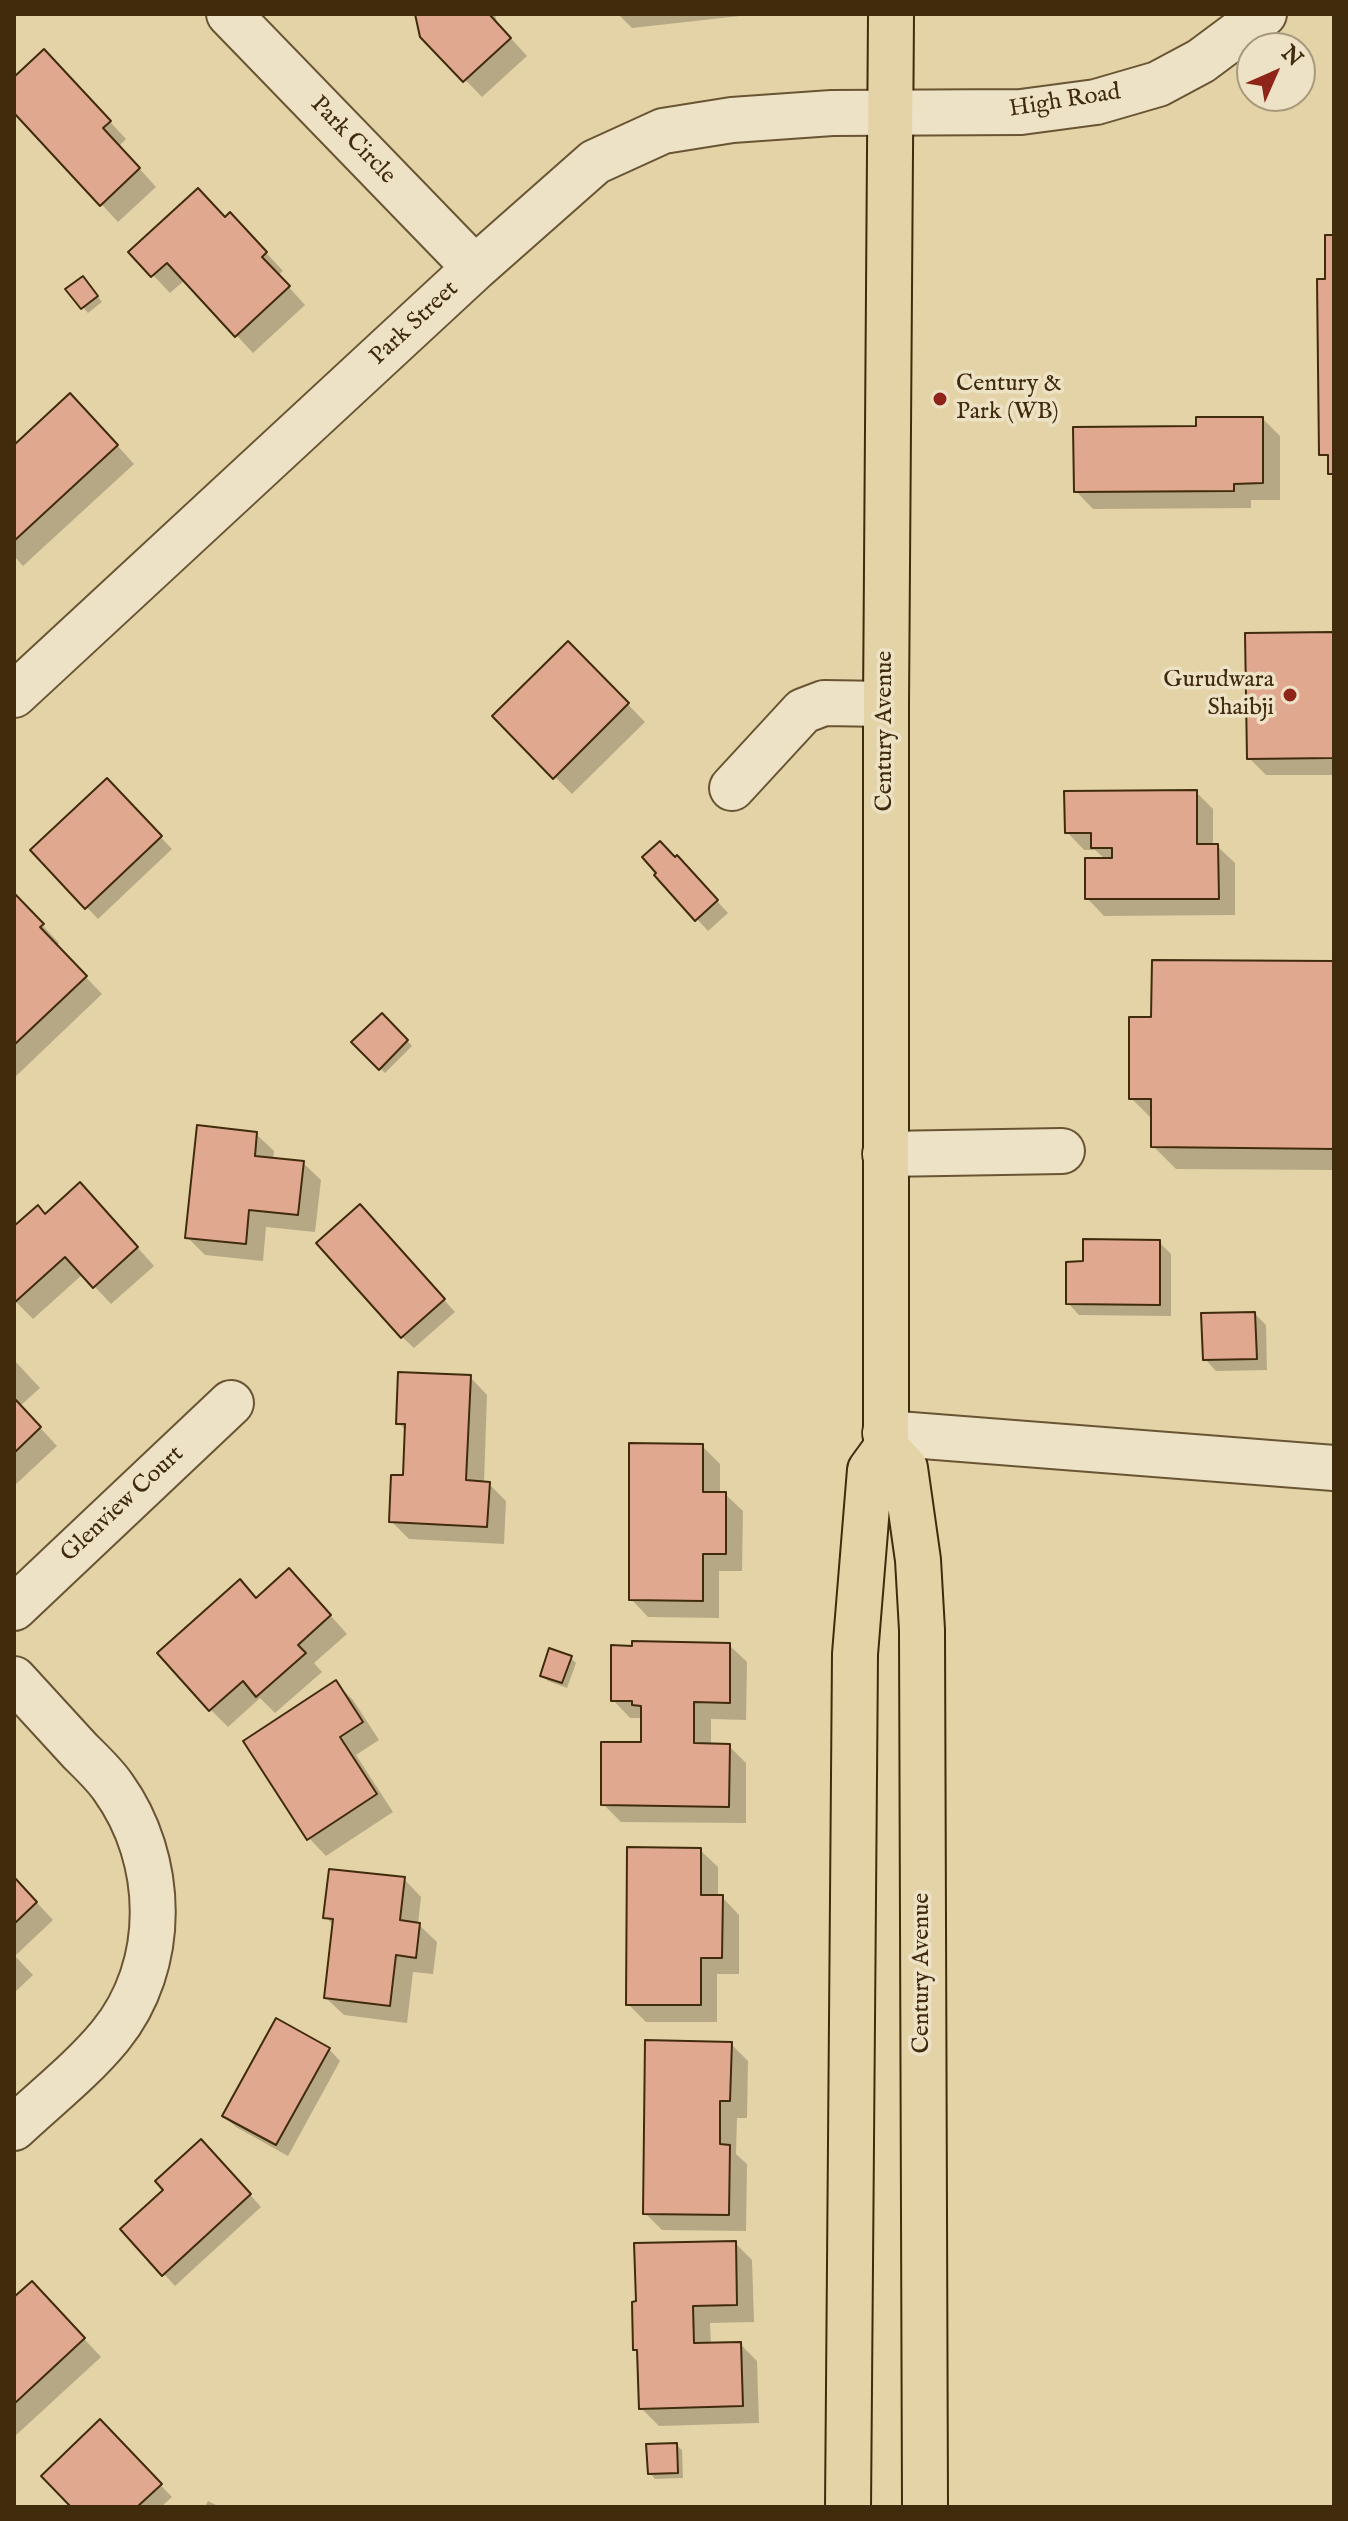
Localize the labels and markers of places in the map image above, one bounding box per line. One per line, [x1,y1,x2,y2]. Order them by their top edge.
place label: Century & Park (WB) [956,371,1061,427]
marker: Century & Park (WB) [931,390,949,408]
place label: Gurudwara Shaibji [1163,667,1274,723]
marker: Gurudwara Shaibji [1281,686,1299,704]

